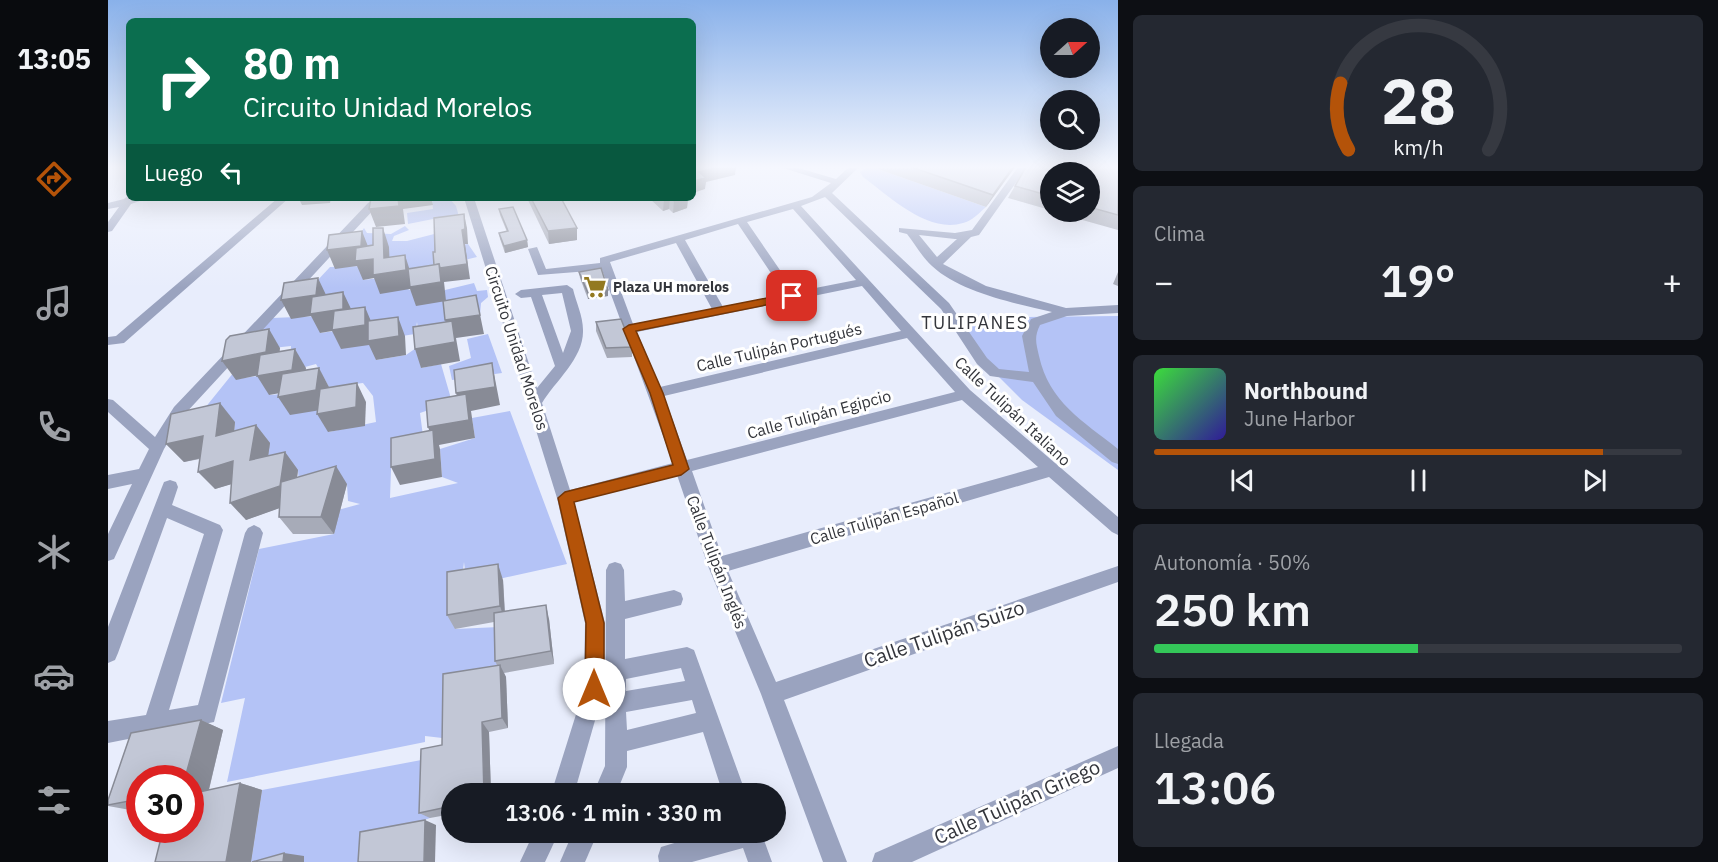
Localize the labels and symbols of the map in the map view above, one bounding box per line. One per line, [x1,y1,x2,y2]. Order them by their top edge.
north arrow [1040,18,1100,78]
street label: Circuito Unidad Morelos [481,263,553,433]
pin [766,270,817,321]
supermarket icon: Plaza UH morelos [582,274,608,300]
place label: Plaza UH morelos [613,278,729,296]
district label: TULIPANES [921,311,1029,334]
street label: Calle Tulipán Portugués [694,318,864,376]
street label: Calle Tulipán Italiano [951,352,1075,470]
street label: Calle Tulipán Egipcio [745,385,893,443]
street label: Calle Tulipán Español [807,487,961,549]
street label: Calle Tulipán Inglés [682,493,752,631]
street label: Calle Tulipán Suizo [860,593,1028,674]
position arrow [562,657,626,721]
street label: Calle Tulipán Griego [930,753,1104,850]
speed limit sign: 30 [126,765,204,843]

